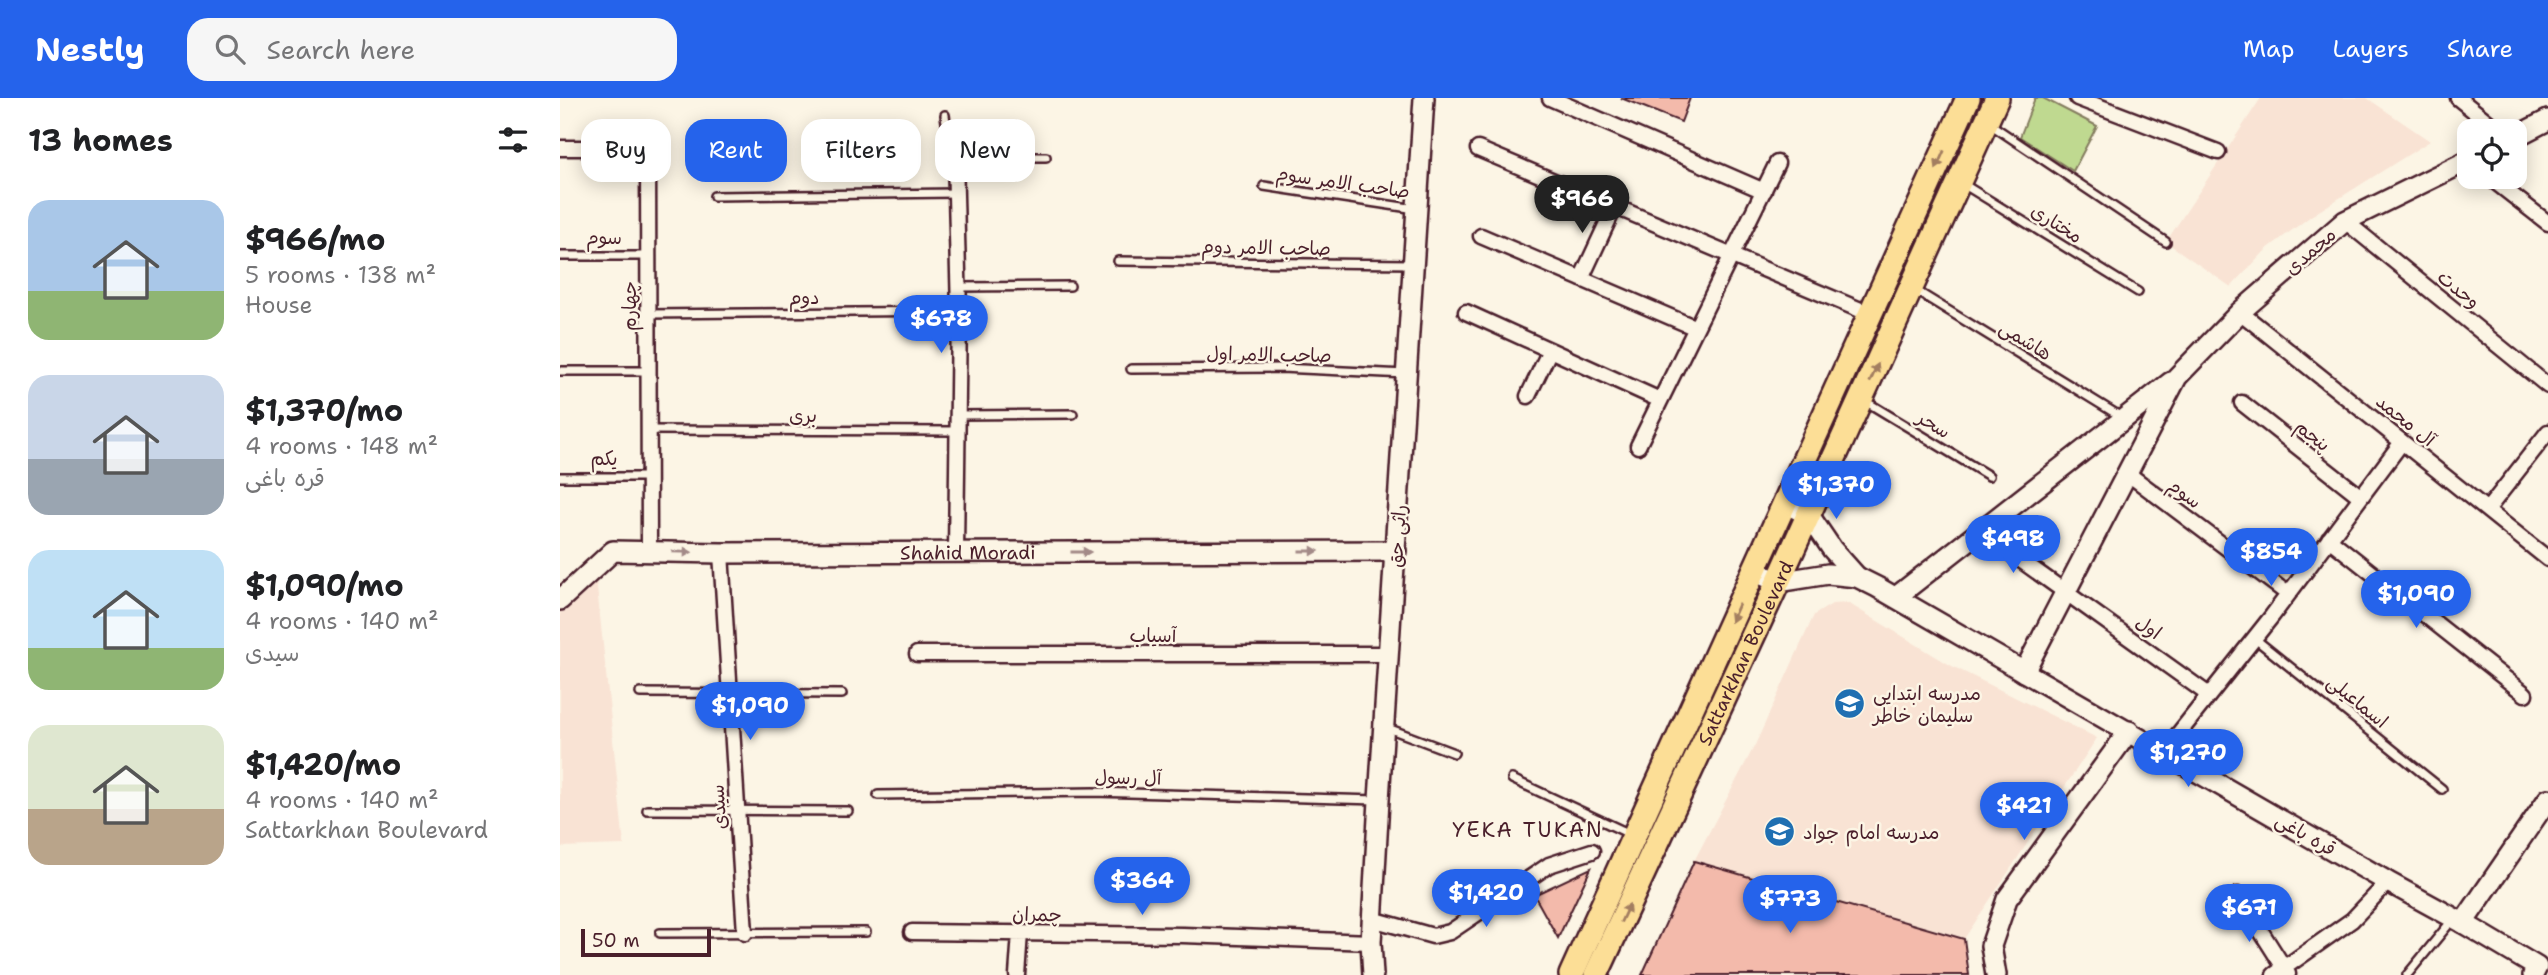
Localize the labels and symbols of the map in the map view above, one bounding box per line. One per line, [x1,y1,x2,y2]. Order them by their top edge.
one-way arrow [1934,150,1946,170]
street label: صاحب الامر سوم [1274,161,1411,206]
pin: $966 [1541,176,1623,235]
street label: مختاری [2026,198,2087,249]
street label: محمدی [2279,222,2341,281]
street label: سوم [586,225,622,252]
street label: صاحب الامر دوم [1201,234,1331,263]
street label: وحدت [2432,265,2485,314]
street label: چهارم [617,281,644,331]
street label: دوم [788,285,820,312]
pin: $678 [900,296,982,355]
street label: هاشمی [1995,315,2057,366]
street label: صاحب الامر اول [1206,341,1332,368]
one-way arrow [1868,363,1879,383]
street label: آل محمد [2371,389,2442,453]
street label: بری [789,403,817,428]
street label: سحر [1911,404,1955,444]
street label: پنجم [2289,414,2335,459]
street label: یکم [591,446,617,473]
pin: $1,370 [1779,462,1893,521]
street label: سوم [2162,473,2207,516]
street label: راثی حق [1383,504,1412,568]
pin: $498 [1972,516,2054,575]
pin: $854 [2230,528,2312,588]
street label: Shahid Moradi [900,540,1036,565]
one-way arrow [1298,545,1320,557]
one-way arrow [671,546,693,558]
one-way arrow [1070,546,1092,558]
street label: Sattarkhan Boulevard [1692,557,1799,750]
pin: $1,090 [2359,570,2473,630]
one-way arrow [1729,603,1741,623]
street label: اول [2131,610,2167,645]
street label: آسیاب [1130,623,1178,648]
street label: اسماعیلی [2322,669,2393,734]
place label: مدرسه ابتدایی سلیمان خاطر [1871,681,1981,728]
pin: $1,090 [693,682,807,742]
school or university icon: مدرسه ابتدایی سلیمان خاطر [1833,687,1867,721]
pin: $1,270 [2131,730,2245,789]
street label: آل رسول [1094,764,1163,791]
pin: $421 [1983,782,2065,842]
street label: سیدی [704,784,733,830]
street label: قره باغی [2271,807,2341,862]
school or university icon: مدرسه امام جواد [1763,815,1797,849]
district label: YEKA TUKAN [1452,816,1604,844]
place label: مدرسه امام جواد [1803,820,1939,847]
pin: $364 [1101,858,1183,917]
pin: $1,420 [1429,870,1543,929]
pin: $773 [1749,876,1831,935]
pin: $671 [2208,884,2290,944]
street label: چمران [1012,902,1062,927]
one-way arrow [1619,903,1630,923]
scale bar [581,926,710,958]

